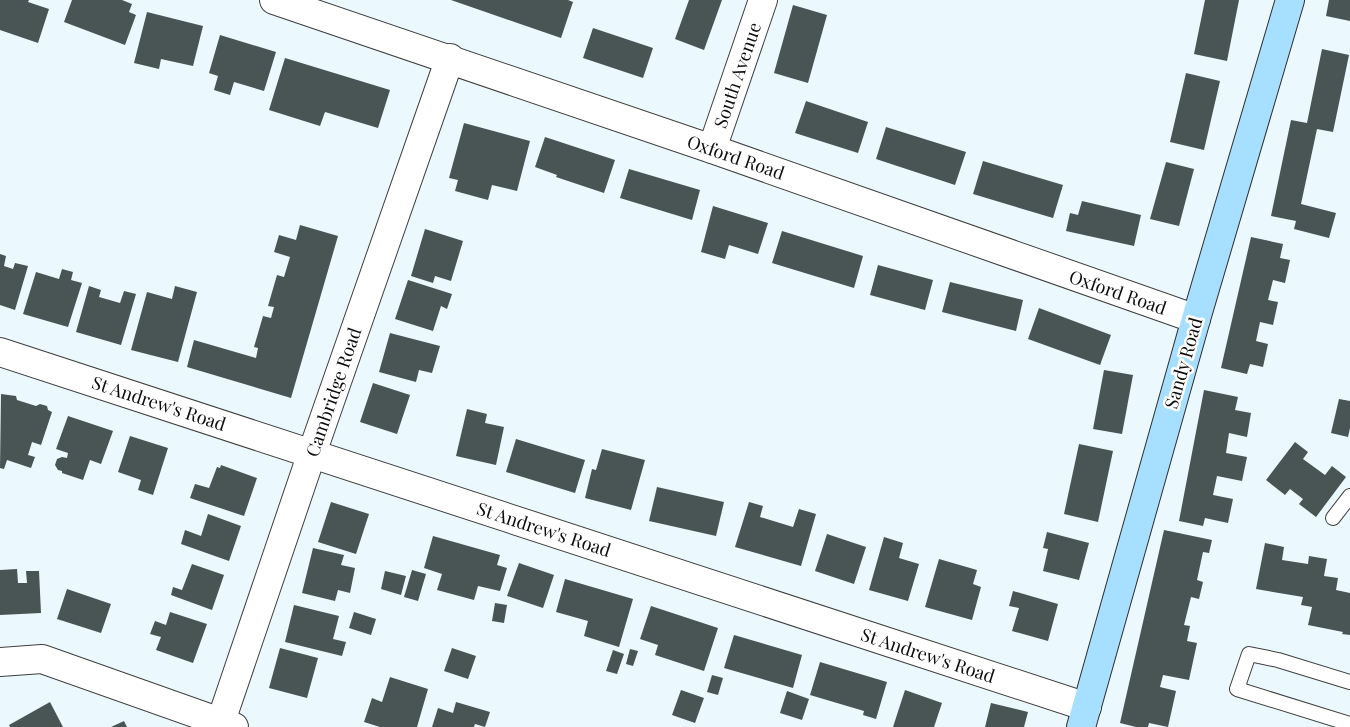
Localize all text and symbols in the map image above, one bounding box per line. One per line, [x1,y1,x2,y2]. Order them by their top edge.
street label: South Avenue [708,19,766,131]
street label: Oxford Road [684,129,788,185]
street label: Oxford Road [1066,264,1170,320]
street label: Sandy Road [1159,314,1208,411]
street label: Cambridge Road [300,324,367,460]
street label: St Andrew's Road [89,370,230,436]
street label: St Andrew's Road [474,496,615,562]
street label: St Andrew's Road [858,622,999,688]

